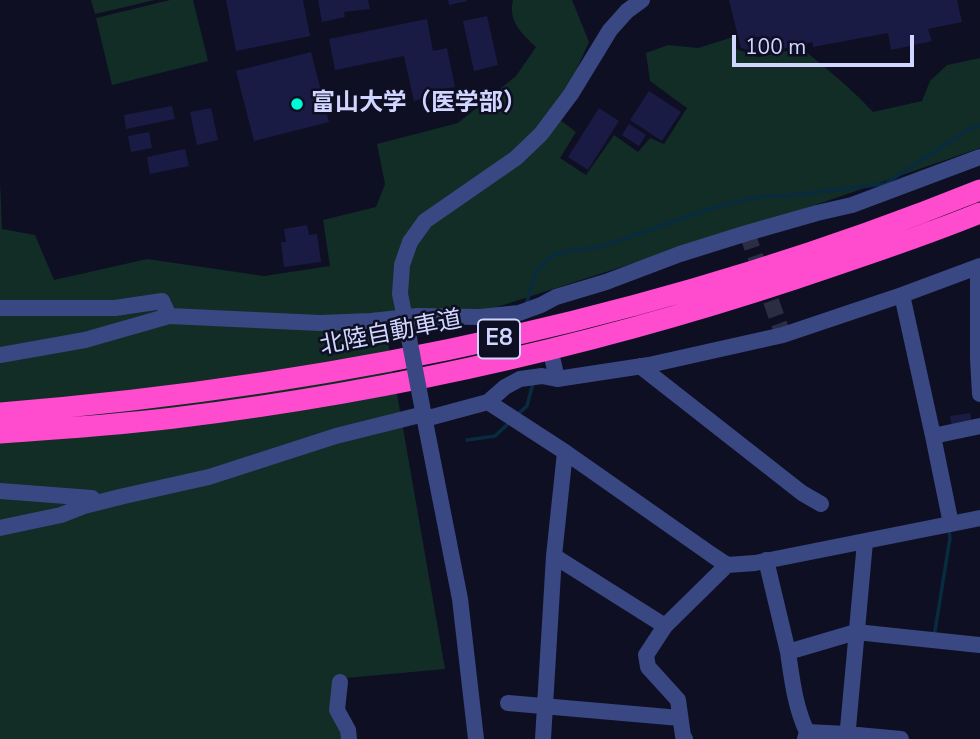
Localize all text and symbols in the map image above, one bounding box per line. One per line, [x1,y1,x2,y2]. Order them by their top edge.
scale bar [735,21,917,65]
text: 100 m [745,33,806,61]
place label: 富山大学（医学部） [311,90,527,118]
marker: 富山大学（医学部） [289,96,305,112]
street label: 北陸自動車道 [318,306,464,362]
road number: E8 [478,320,520,358]

